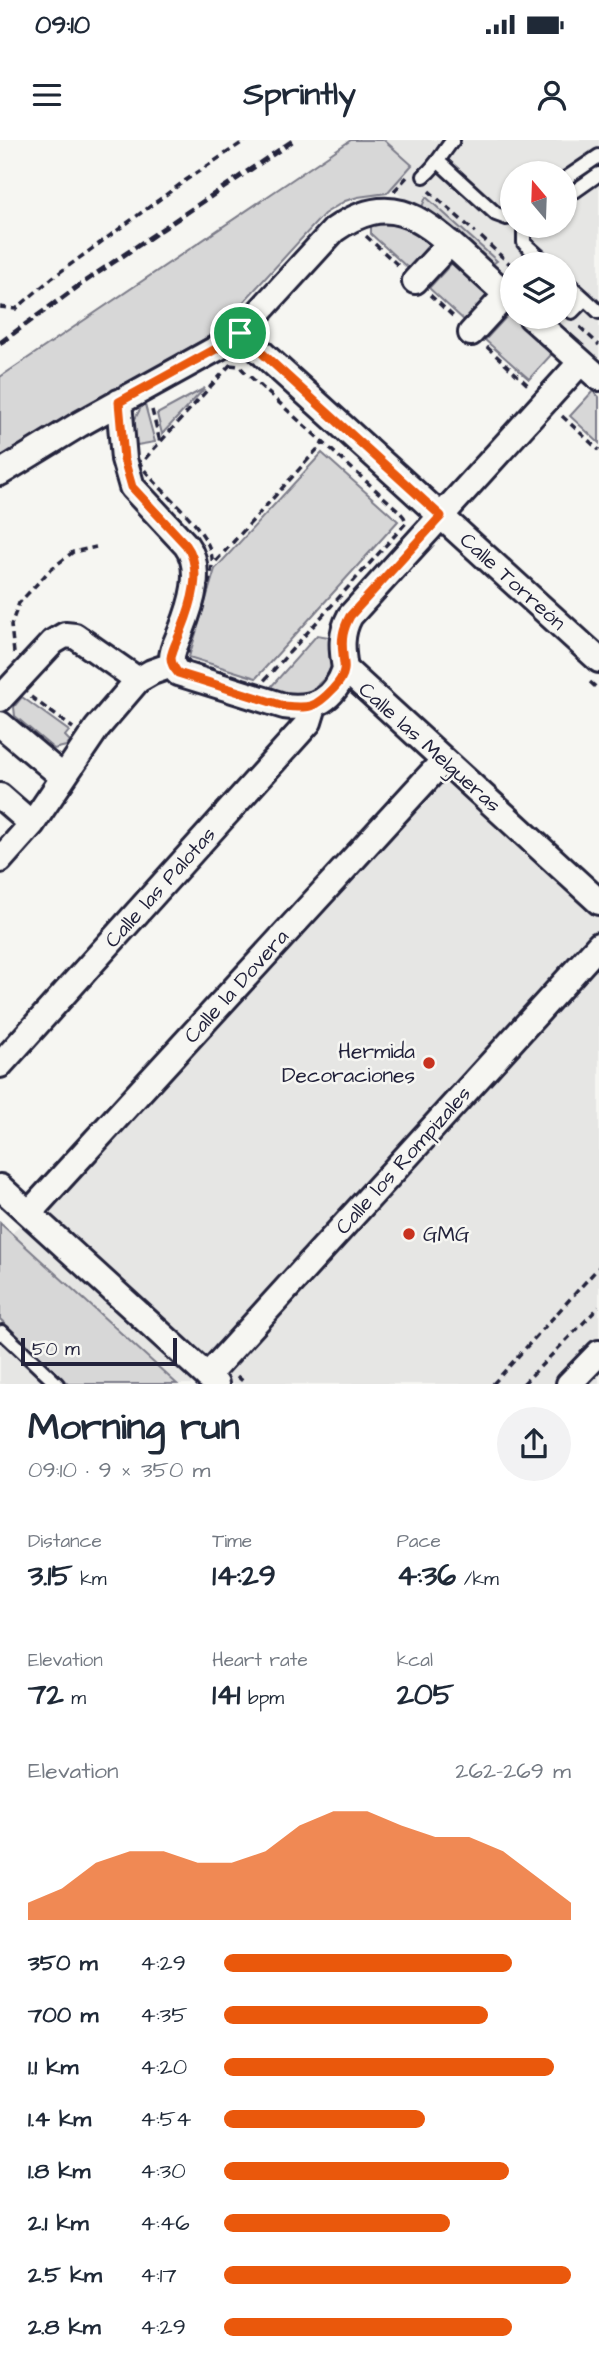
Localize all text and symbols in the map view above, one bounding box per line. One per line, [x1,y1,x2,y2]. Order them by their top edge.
text: 09:10 [35,7,90,43]
text: Sprintly [243,72,356,117]
icon: menu [28,76,66,114]
icon: person [533,76,571,114]
north arrow [500,161,578,238]
map controls [500,161,577,329]
button: layers [500,252,577,329]
pin [210,303,270,363]
icon: arrive [221,314,259,352]
street label: Calle Torreón [453,526,572,637]
street label: Calle las Melgueras [351,676,507,821]
street label: Calle las Palotas [98,820,223,954]
street label: Calle la Dovera [177,923,296,1050]
place label: Hermida Decoraciones [282,1037,415,1090]
marker: Hermida Decoraciones [421,1055,437,1071]
street label: Calle los Rompizales [329,1080,479,1241]
place label: GMG [423,1220,470,1249]
marker: GMG [401,1226,417,1242]
scale bar [21,1335,177,1367]
text: 50 m [32,1336,80,1363]
text: Morning run [28,1402,240,1454]
button: share [497,1407,571,1481]
text: 09:10 · 9 × 350 m [28,1454,211,1486]
text: Distance [28,1528,102,1555]
text: Time [212,1528,252,1555]
text: Pace [397,1528,441,1555]
text: 3.15 [28,1555,73,1597]
text: 14:29 [212,1555,276,1597]
text: 4:36 [397,1555,456,1597]
text: km [73,1566,107,1593]
text: /km [456,1566,499,1593]
text: Elevation [28,1647,103,1674]
text: Heart rate [212,1647,308,1674]
text: kcal [397,1647,433,1674]
text: 72 [28,1674,64,1716]
text: 141 [212,1674,240,1716]
text: 205 [397,1674,454,1716]
text: m [64,1685,86,1712]
text: bpm [240,1685,284,1712]
text: Elevation [28,1755,119,1787]
text: 262–269 m [455,1755,571,1787]
text: 350 m [28,1947,98,1979]
text: 4:29 [140,1947,186,1979]
text: 700 m [28,1999,98,2031]
text: 4:35 [140,1999,187,2031]
text: 1.1 km [28,2051,78,2083]
text: 4:20 [140,2051,187,2083]
text: 1.4 km [28,2103,91,2135]
text: 4:54 [140,2103,191,2135]
text: 1.8 km [28,2155,90,2187]
text: 4:30 [140,2155,186,2187]
text: 2.1 km [28,2207,89,2239]
text: 4:46 [140,2207,190,2239]
text: 2.5 km [28,2259,102,2291]
text: 4:17 [140,2259,177,2291]
text: 2.8 km [28,2311,101,2343]
text: 4:29 [140,2311,186,2343]

